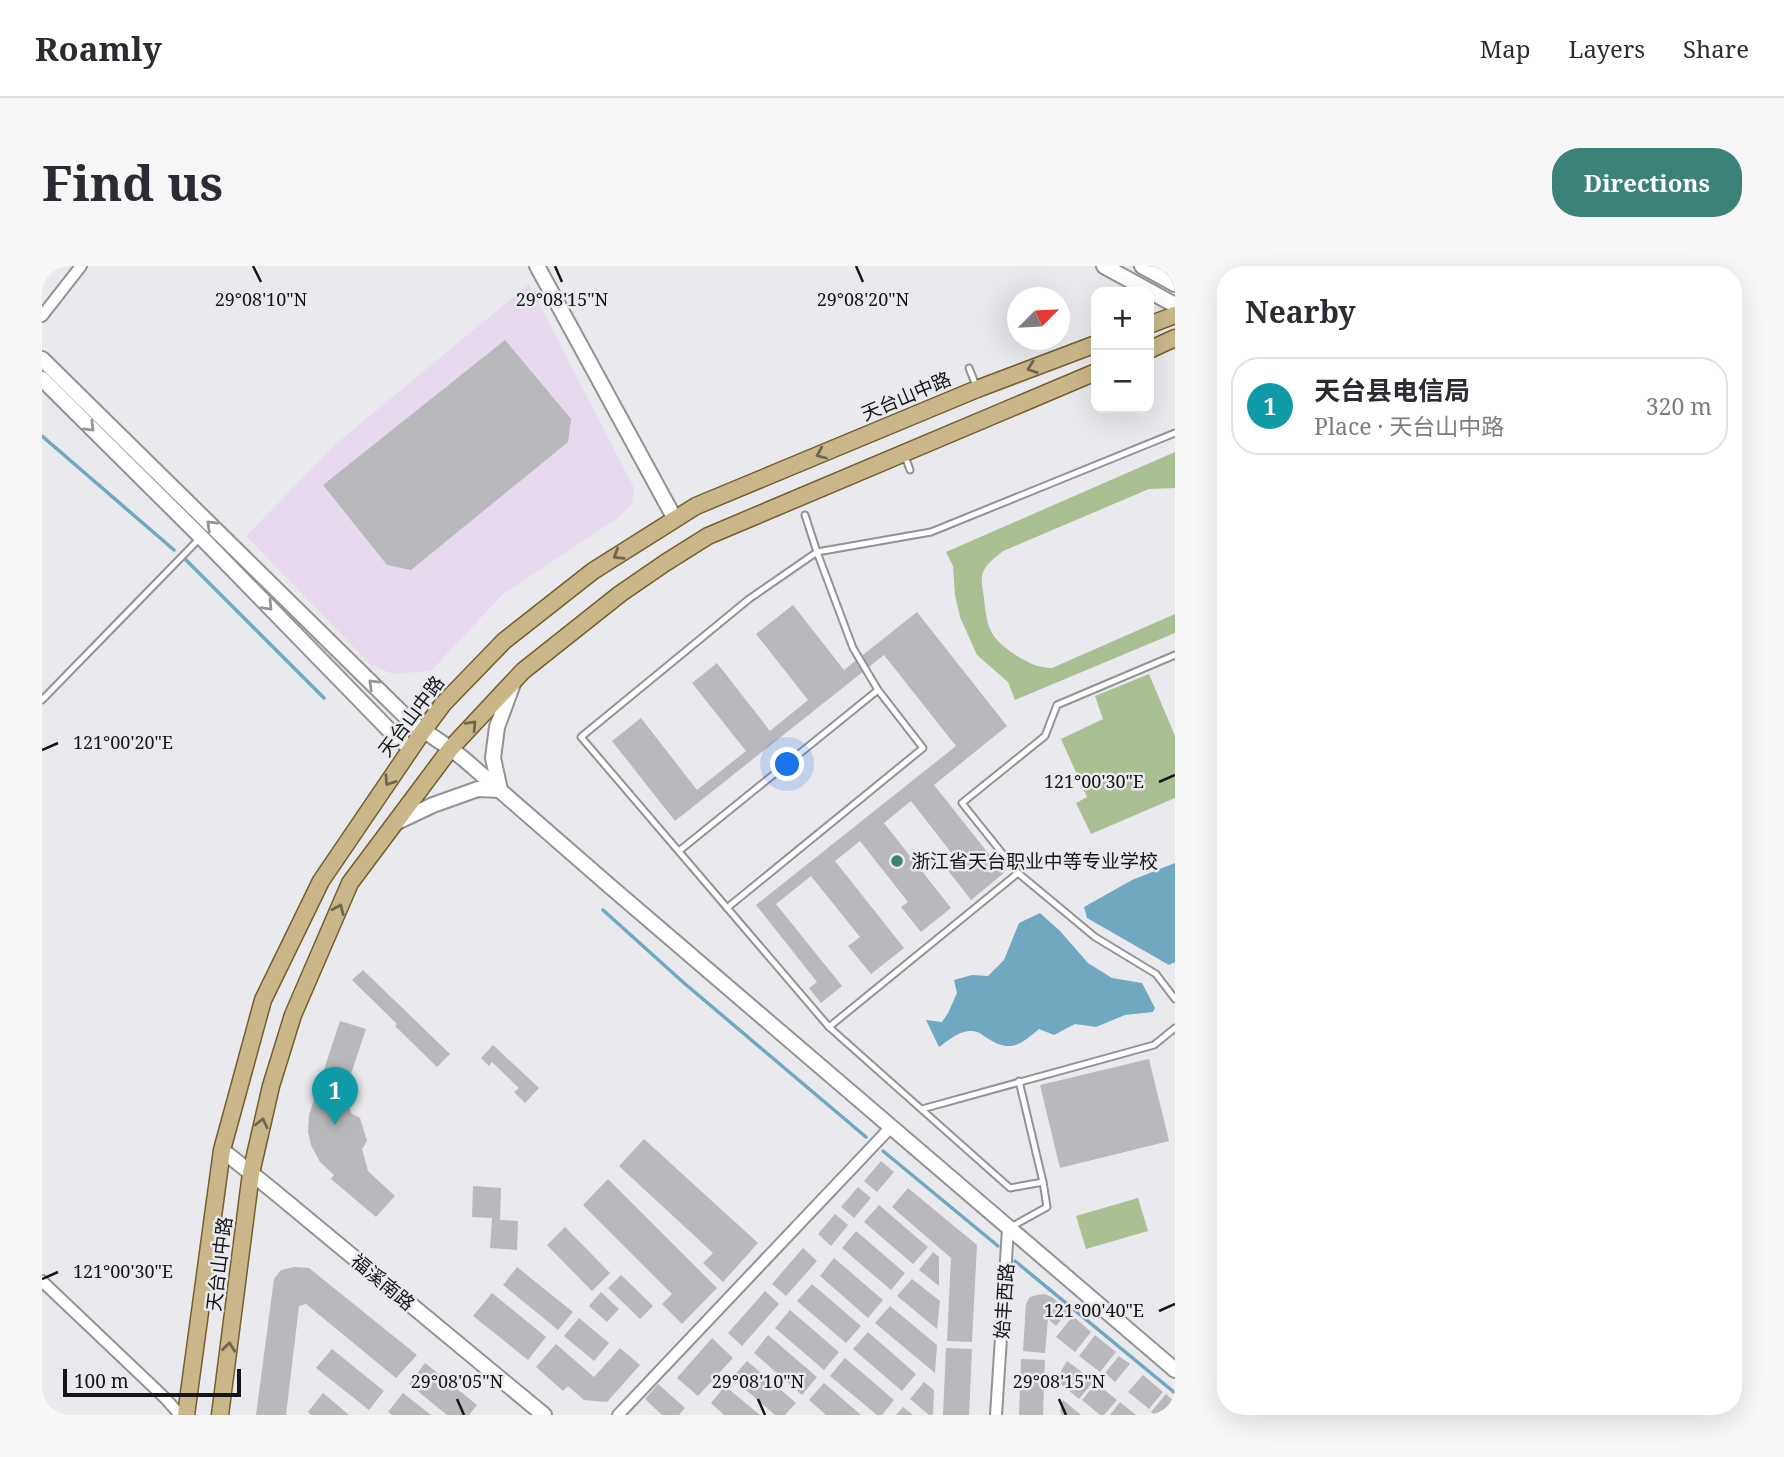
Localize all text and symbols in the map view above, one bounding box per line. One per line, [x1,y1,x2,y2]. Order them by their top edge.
text: Roamly [35,26,162,71]
text: Map [1480,32,1531,65]
text: Layers [1569,32,1645,65]
text: Share [1683,32,1749,65]
button: Directions [1552,148,1742,217]
text: Find us [42,149,223,215]
text: 29°08'10"N [215,287,308,311]
text: 29°08'15"N [516,287,609,311]
text: 29°08'20"N [817,287,910,311]
north arrow [1007,287,1070,350]
map controls [1091,287,1154,413]
button: + [1091,287,1154,350]
text: Nearby [1245,291,1356,332]
button: − [1091,350,1154,413]
one-way arrow [1027,360,1039,374]
street label: 天台山中路 [857,365,955,427]
text: 天台县电信局 [1314,372,1470,408]
text: 1 [1264,390,1277,422]
text: 320 m [1646,390,1712,422]
text: Place · 天台山中路 [1314,410,1504,442]
one-way arrow [82,418,95,431]
one-way arrow [816,445,828,459]
one-way arrow [206,520,219,533]
one-way arrow [613,546,626,559]
one-way arrow [259,598,272,611]
street label: 天台山中路 [372,670,450,762]
one-way arrow [368,680,381,693]
one-way arrow [464,721,477,734]
text: 121°00'20"E [73,730,173,754]
your location [770,747,804,781]
text: 121°00'30"E [1044,769,1144,793]
one-way arrow [385,773,397,786]
place label: 浙江省天台职业中等专业学校 [911,848,1158,874]
marker: 浙江省天台职业中等专业学校 [889,853,905,869]
one-way arrow [331,904,345,916]
pin: 1 [312,1067,358,1125]
one-way arrow [254,1117,269,1129]
street label: 天台山中路 [200,1215,238,1313]
street label: 福溪南路 [346,1248,420,1316]
text: 121°00'30"E [73,1259,173,1283]
street label: 始丰西路 [988,1262,1020,1340]
text: 121°00'40"E [1044,1298,1144,1322]
one-way arrow [221,1341,236,1353]
scale bar [63,1366,242,1398]
text: 100 m [74,1368,129,1394]
text: 29°08'05"N [411,1369,504,1393]
text: 29°08'10"N [712,1369,805,1393]
text: 29°08'15"N [1013,1369,1106,1393]

